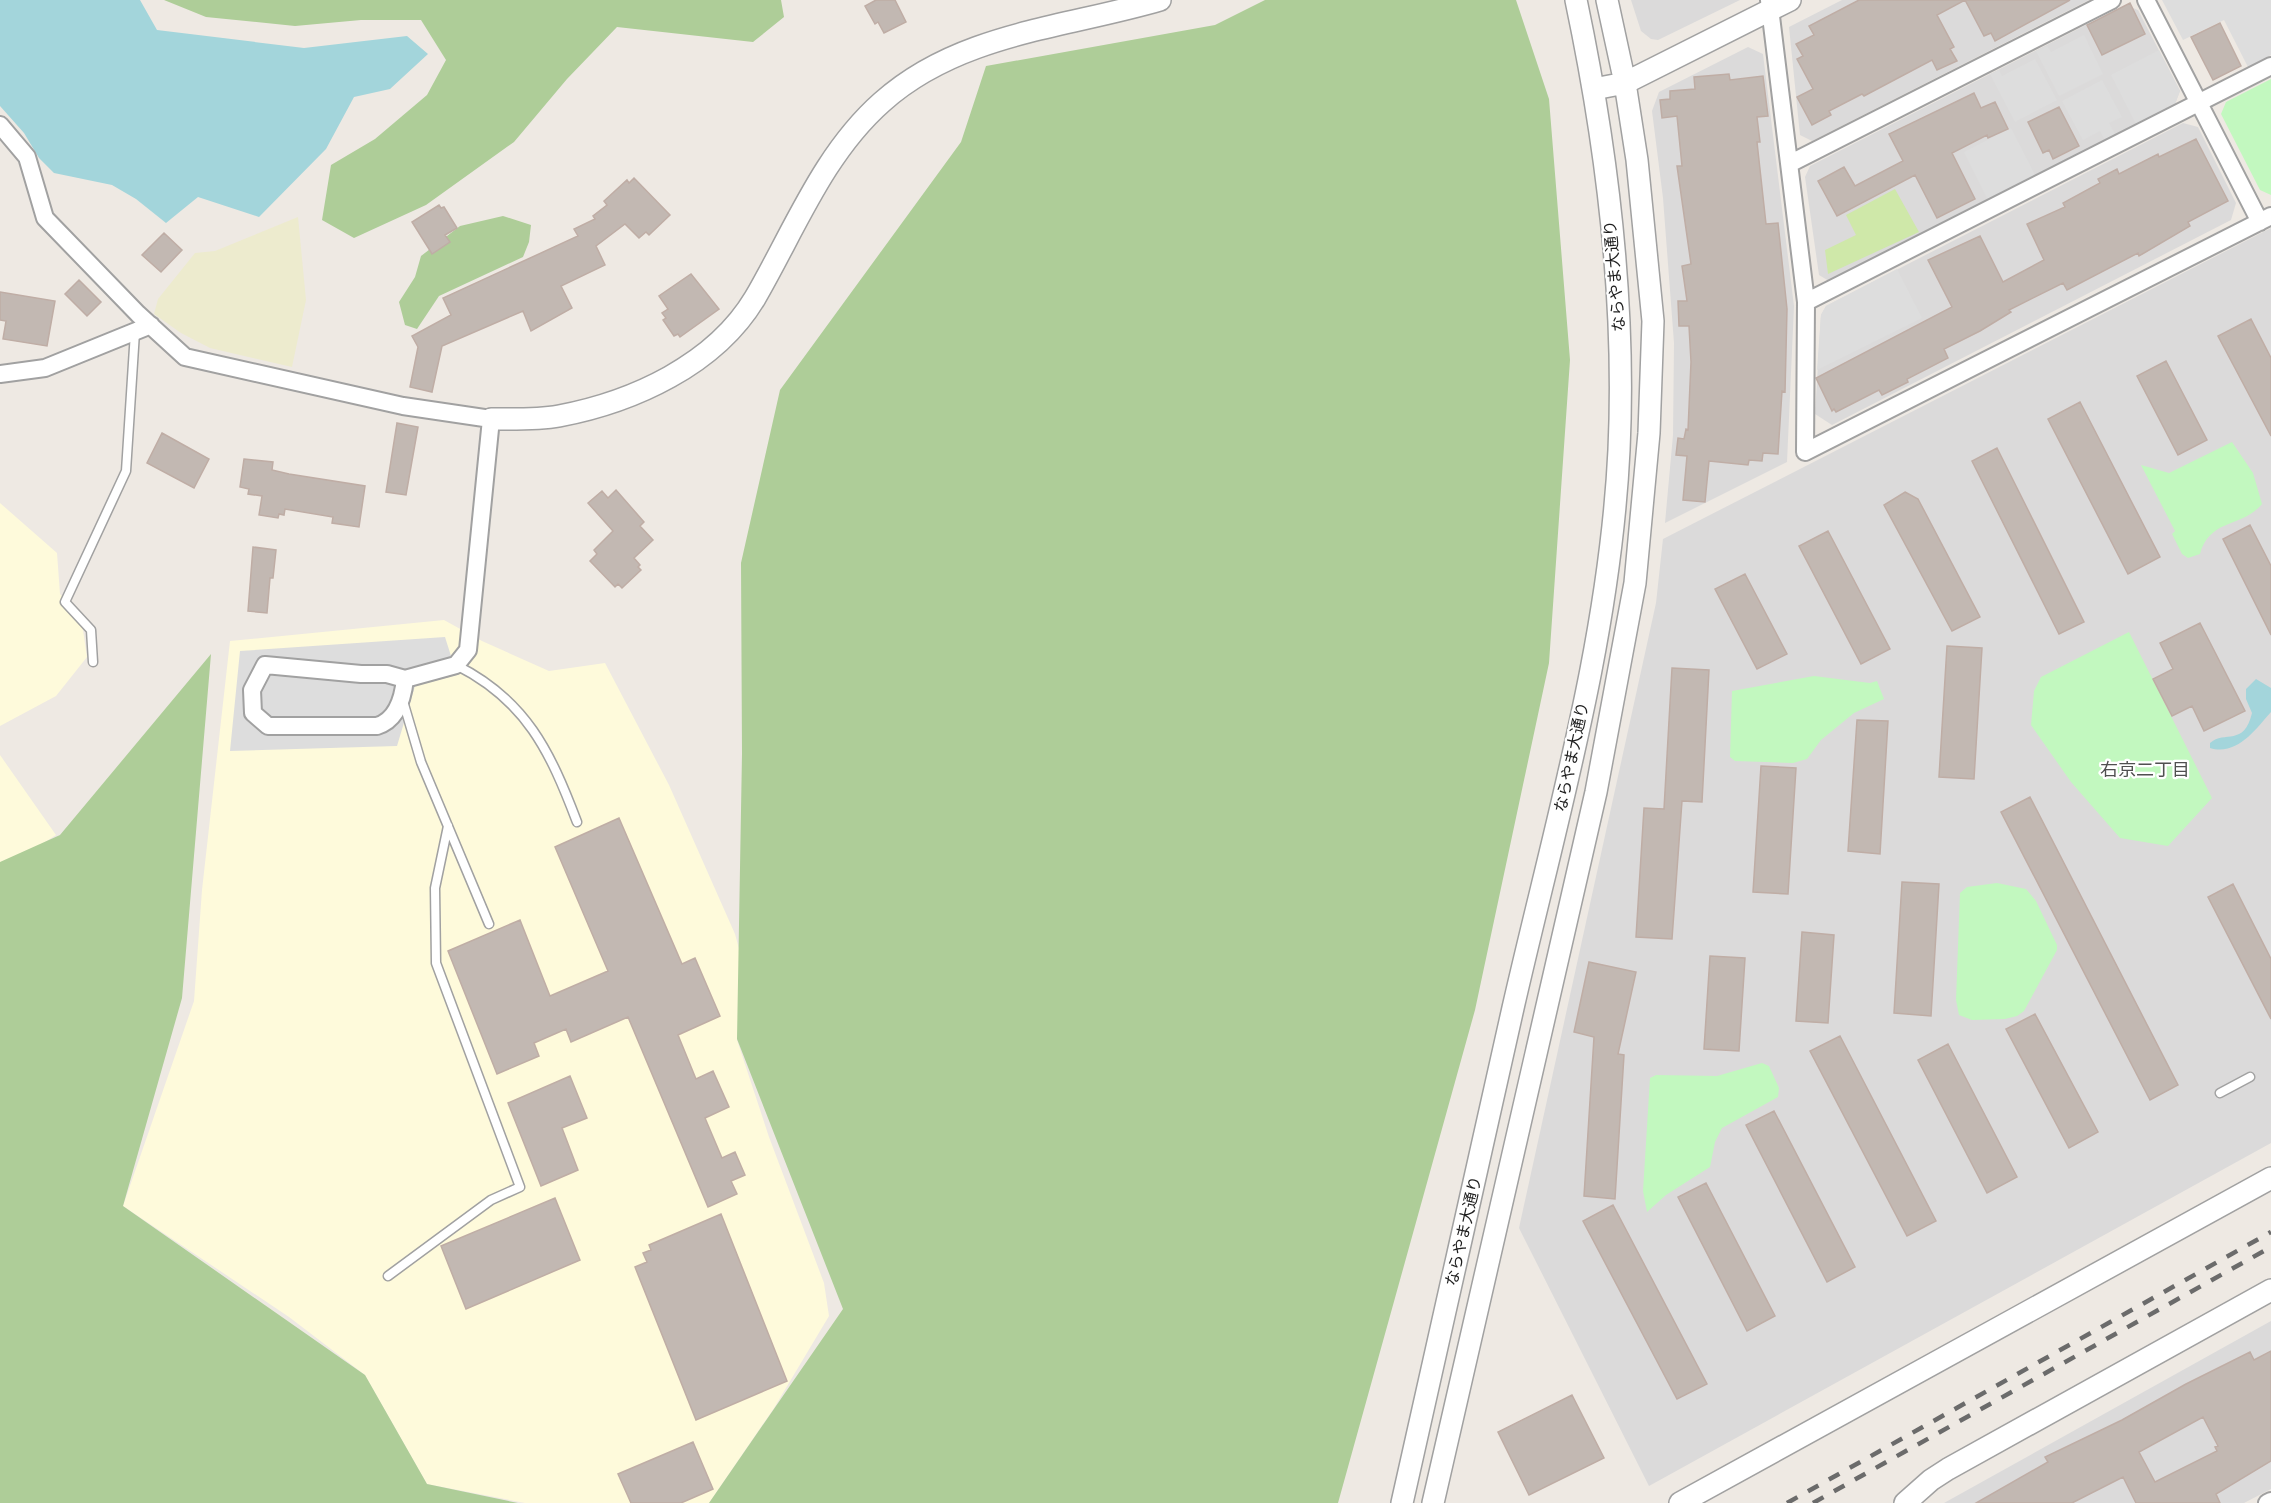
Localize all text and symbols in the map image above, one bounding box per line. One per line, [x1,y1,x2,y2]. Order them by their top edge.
street label: ならやま大通り [1598,219,1630,333]
street label: ならやま大通り [1549,700,1593,814]
district label: 右京二丁目 [2100,757,2190,782]
street label: ならやま大通り [1440,1174,1486,1288]

